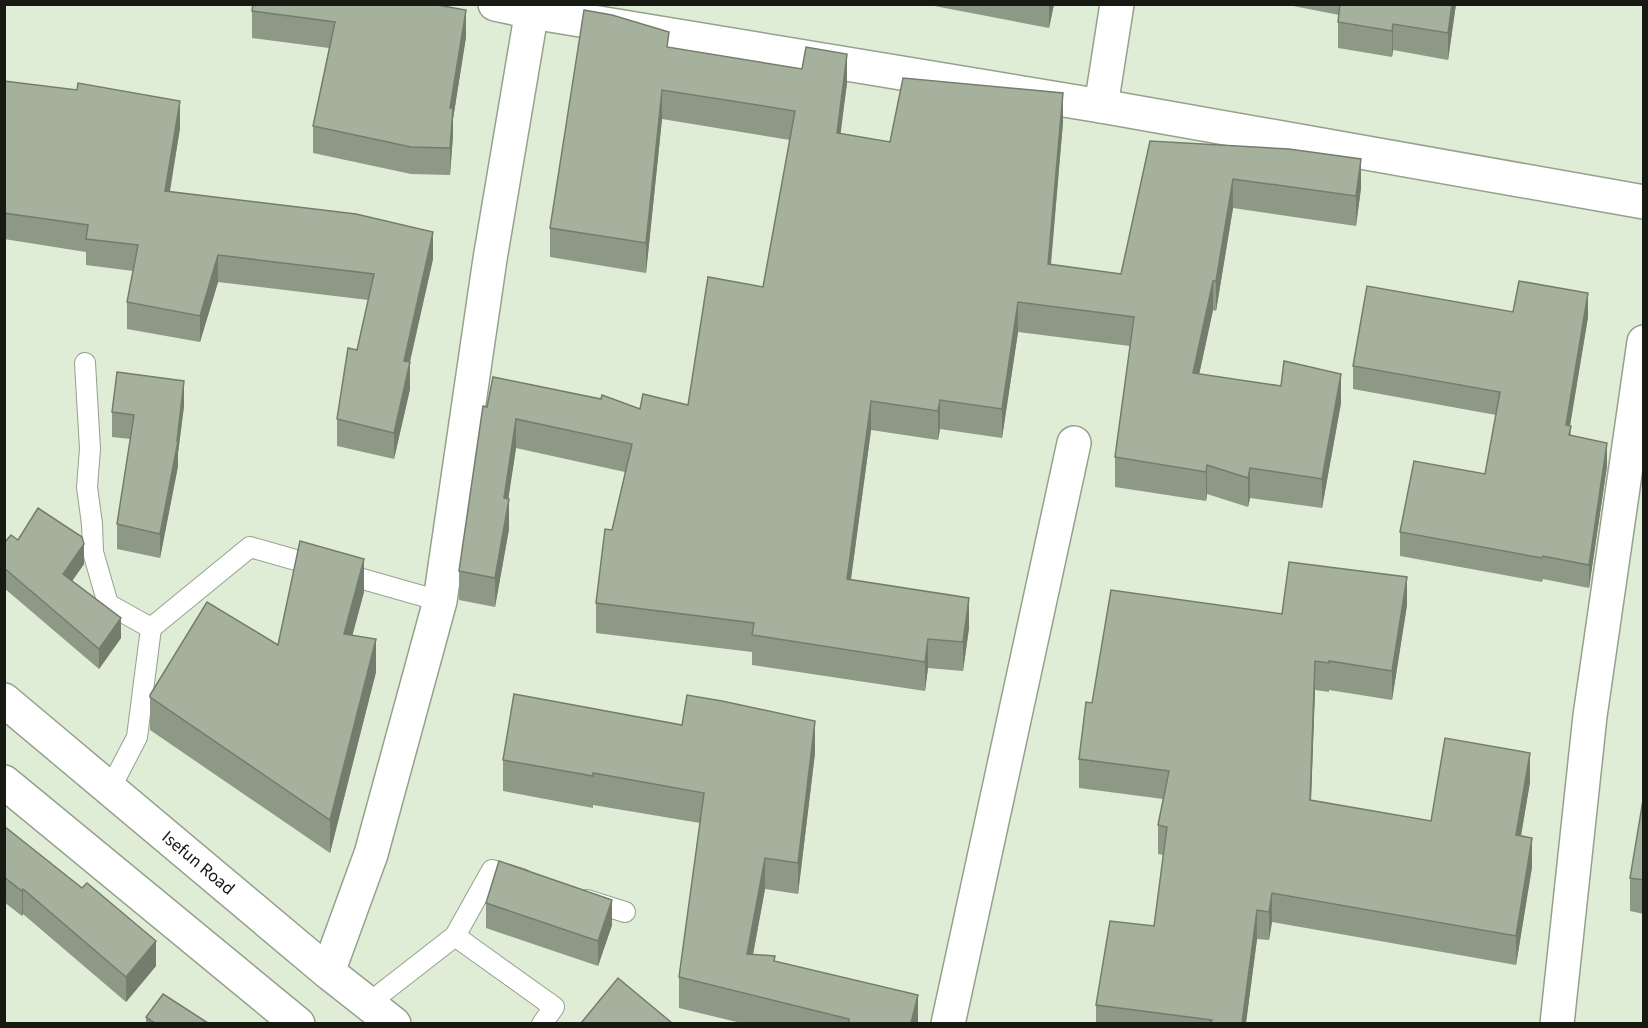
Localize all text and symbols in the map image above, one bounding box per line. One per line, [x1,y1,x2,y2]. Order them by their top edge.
street label: Isefun Road [156,825,240,901]

